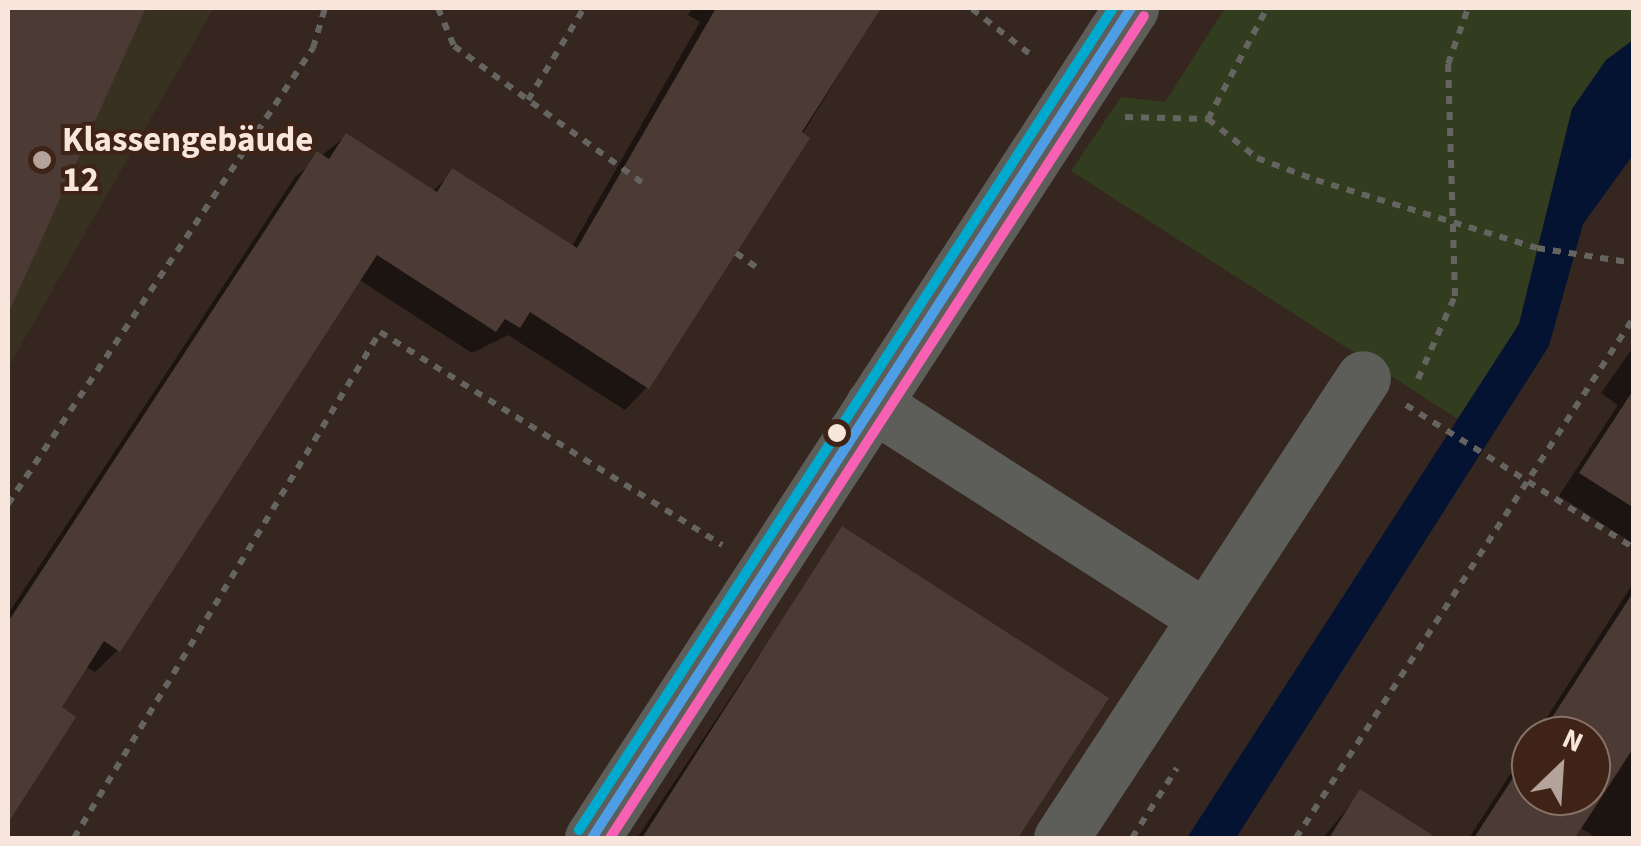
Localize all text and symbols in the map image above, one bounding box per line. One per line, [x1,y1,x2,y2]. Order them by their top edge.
place label: Klassengebäude 12 [62,119,313,201]
marker: Klassengebäude 12 [31,149,53,171]
unlabelled marker [827,423,847,443]
north arrow [1511,716,1611,816]
text: N [1556,719,1590,763]

